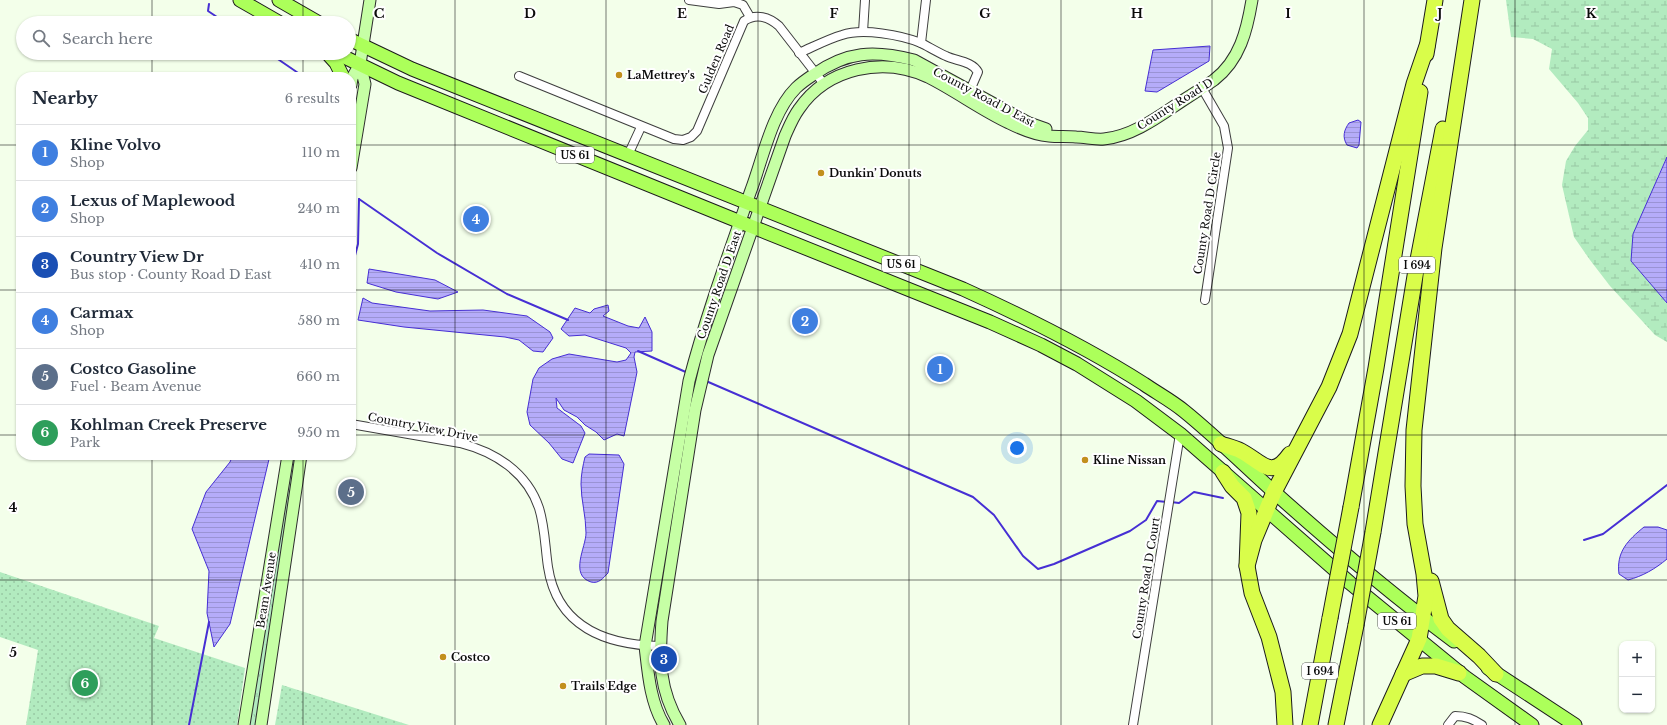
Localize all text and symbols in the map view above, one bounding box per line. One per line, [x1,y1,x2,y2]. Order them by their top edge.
text: C [374,5,385,22]
text: D [524,5,536,22]
text: E [677,5,687,22]
text: F [830,5,839,22]
text: G [979,5,991,22]
text: H [1131,5,1143,22]
text: I [1285,5,1291,22]
text: J [1434,5,1443,22]
text: K [1586,5,1597,22]
search box [16,16,356,60]
street label: Gulden Road [695,22,737,96]
icon: search [30,27,52,49]
text: Search here [62,29,153,48]
street label: County Road D East [931,64,1038,130]
place label: LaMettrey's [627,68,695,82]
marker: LaMettrey's [614,70,624,80]
street label: County Road D [1134,75,1216,133]
text: Nearby [32,88,98,109]
text: 6 results [285,90,340,107]
text: Kline Volvo [70,135,161,154]
text: 1 [42,144,48,161]
text: 110 m [301,144,340,161]
road number: US 61 [556,147,594,163]
street label: County Road D Circle [1190,151,1224,275]
text: Shop [70,154,105,171]
place label: Dunkin’ Donuts [829,166,922,180]
marker: Dunkin’ Donuts [816,168,826,178]
text: Lexus of Maplewood [70,191,235,210]
text: 2 [41,200,49,217]
text: 240 m [297,200,340,217]
pin: 4 [463,204,489,234]
text: Shop [70,210,105,227]
street label: County Road D East [694,228,744,341]
text: Country View Dr [70,247,204,266]
text: 3 [41,256,49,273]
text: 410 m [300,256,340,273]
road number: US 61 [882,256,920,272]
road number: I 694 [1399,257,1435,273]
text: Bus stop · County Road D East [70,266,272,283]
text: Carmax [70,303,133,322]
pin: 2 [792,306,818,336]
text: 4 [41,312,49,329]
text: 580 m [298,312,340,329]
text: Shop [70,322,105,339]
pin: 1 [927,354,953,384]
text: Costco Gasoline [70,359,196,378]
text: 5 [41,368,49,385]
text: 660 m [296,368,340,385]
text: Fuel · Beam Avenue [70,378,202,395]
street label: Country View Drive [367,409,479,445]
text: Kohlman Creek Preserve [70,415,267,434]
text: 6 [41,424,49,441]
text: 950 m [297,424,340,441]
text: Park [70,434,100,451]
your location [1007,438,1027,458]
place label: Kline Nissan [1093,453,1166,467]
marker: Kline Nissan [1080,455,1090,465]
pin: 5 [338,477,364,507]
text: 4 [9,499,18,516]
street label: County Road D Court [1129,515,1163,640]
street label: Beam Avenue [253,551,279,629]
road number: US 61 [1378,613,1416,629]
map controls [1619,641,1655,713]
button: + [1619,641,1655,677]
text: 5 [9,644,17,661]
pin: 3 [651,644,677,674]
place label: Costco [451,650,490,664]
marker: Costco [438,652,448,662]
road number: I 694 [1302,663,1338,679]
pin: 6 [72,668,98,698]
button: − [1619,677,1655,713]
place label: Trails Edge [571,679,637,693]
marker: Trails Edge [558,681,568,691]

